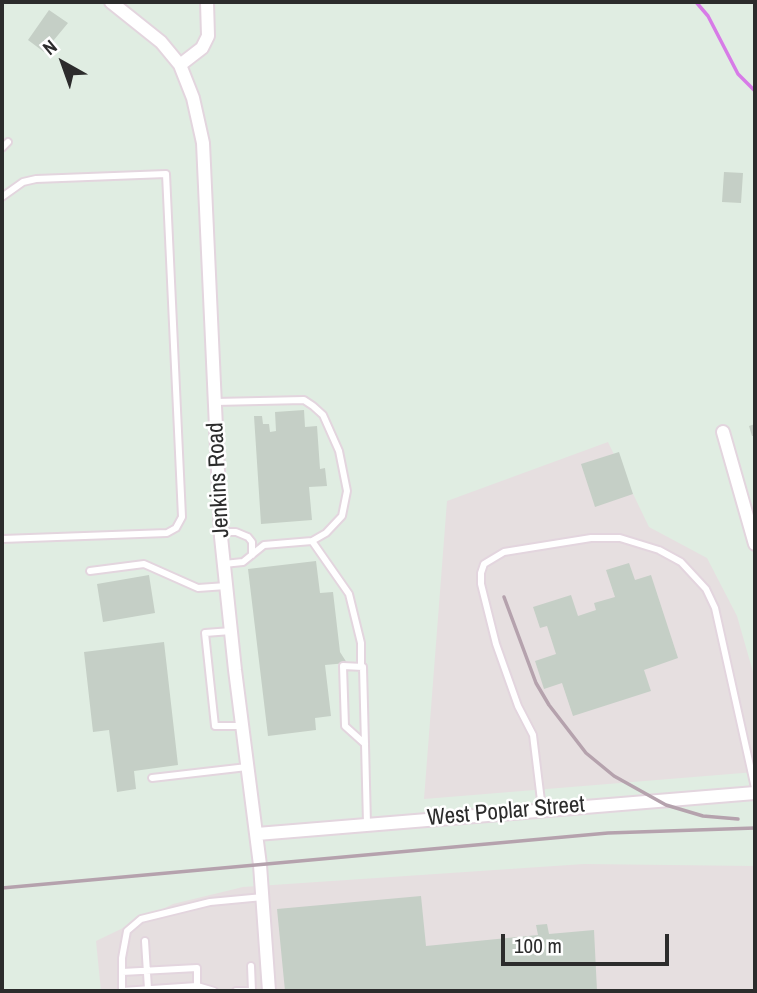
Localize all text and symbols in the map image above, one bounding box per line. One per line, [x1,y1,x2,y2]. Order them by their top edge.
north arrow [28,28,98,98]
text: N [37,33,62,60]
street label: Jenkins Road [202,422,236,538]
street label: West Poplar Street [426,791,586,833]
scale bar [505,920,673,964]
text: 100 m [514,931,562,960]

